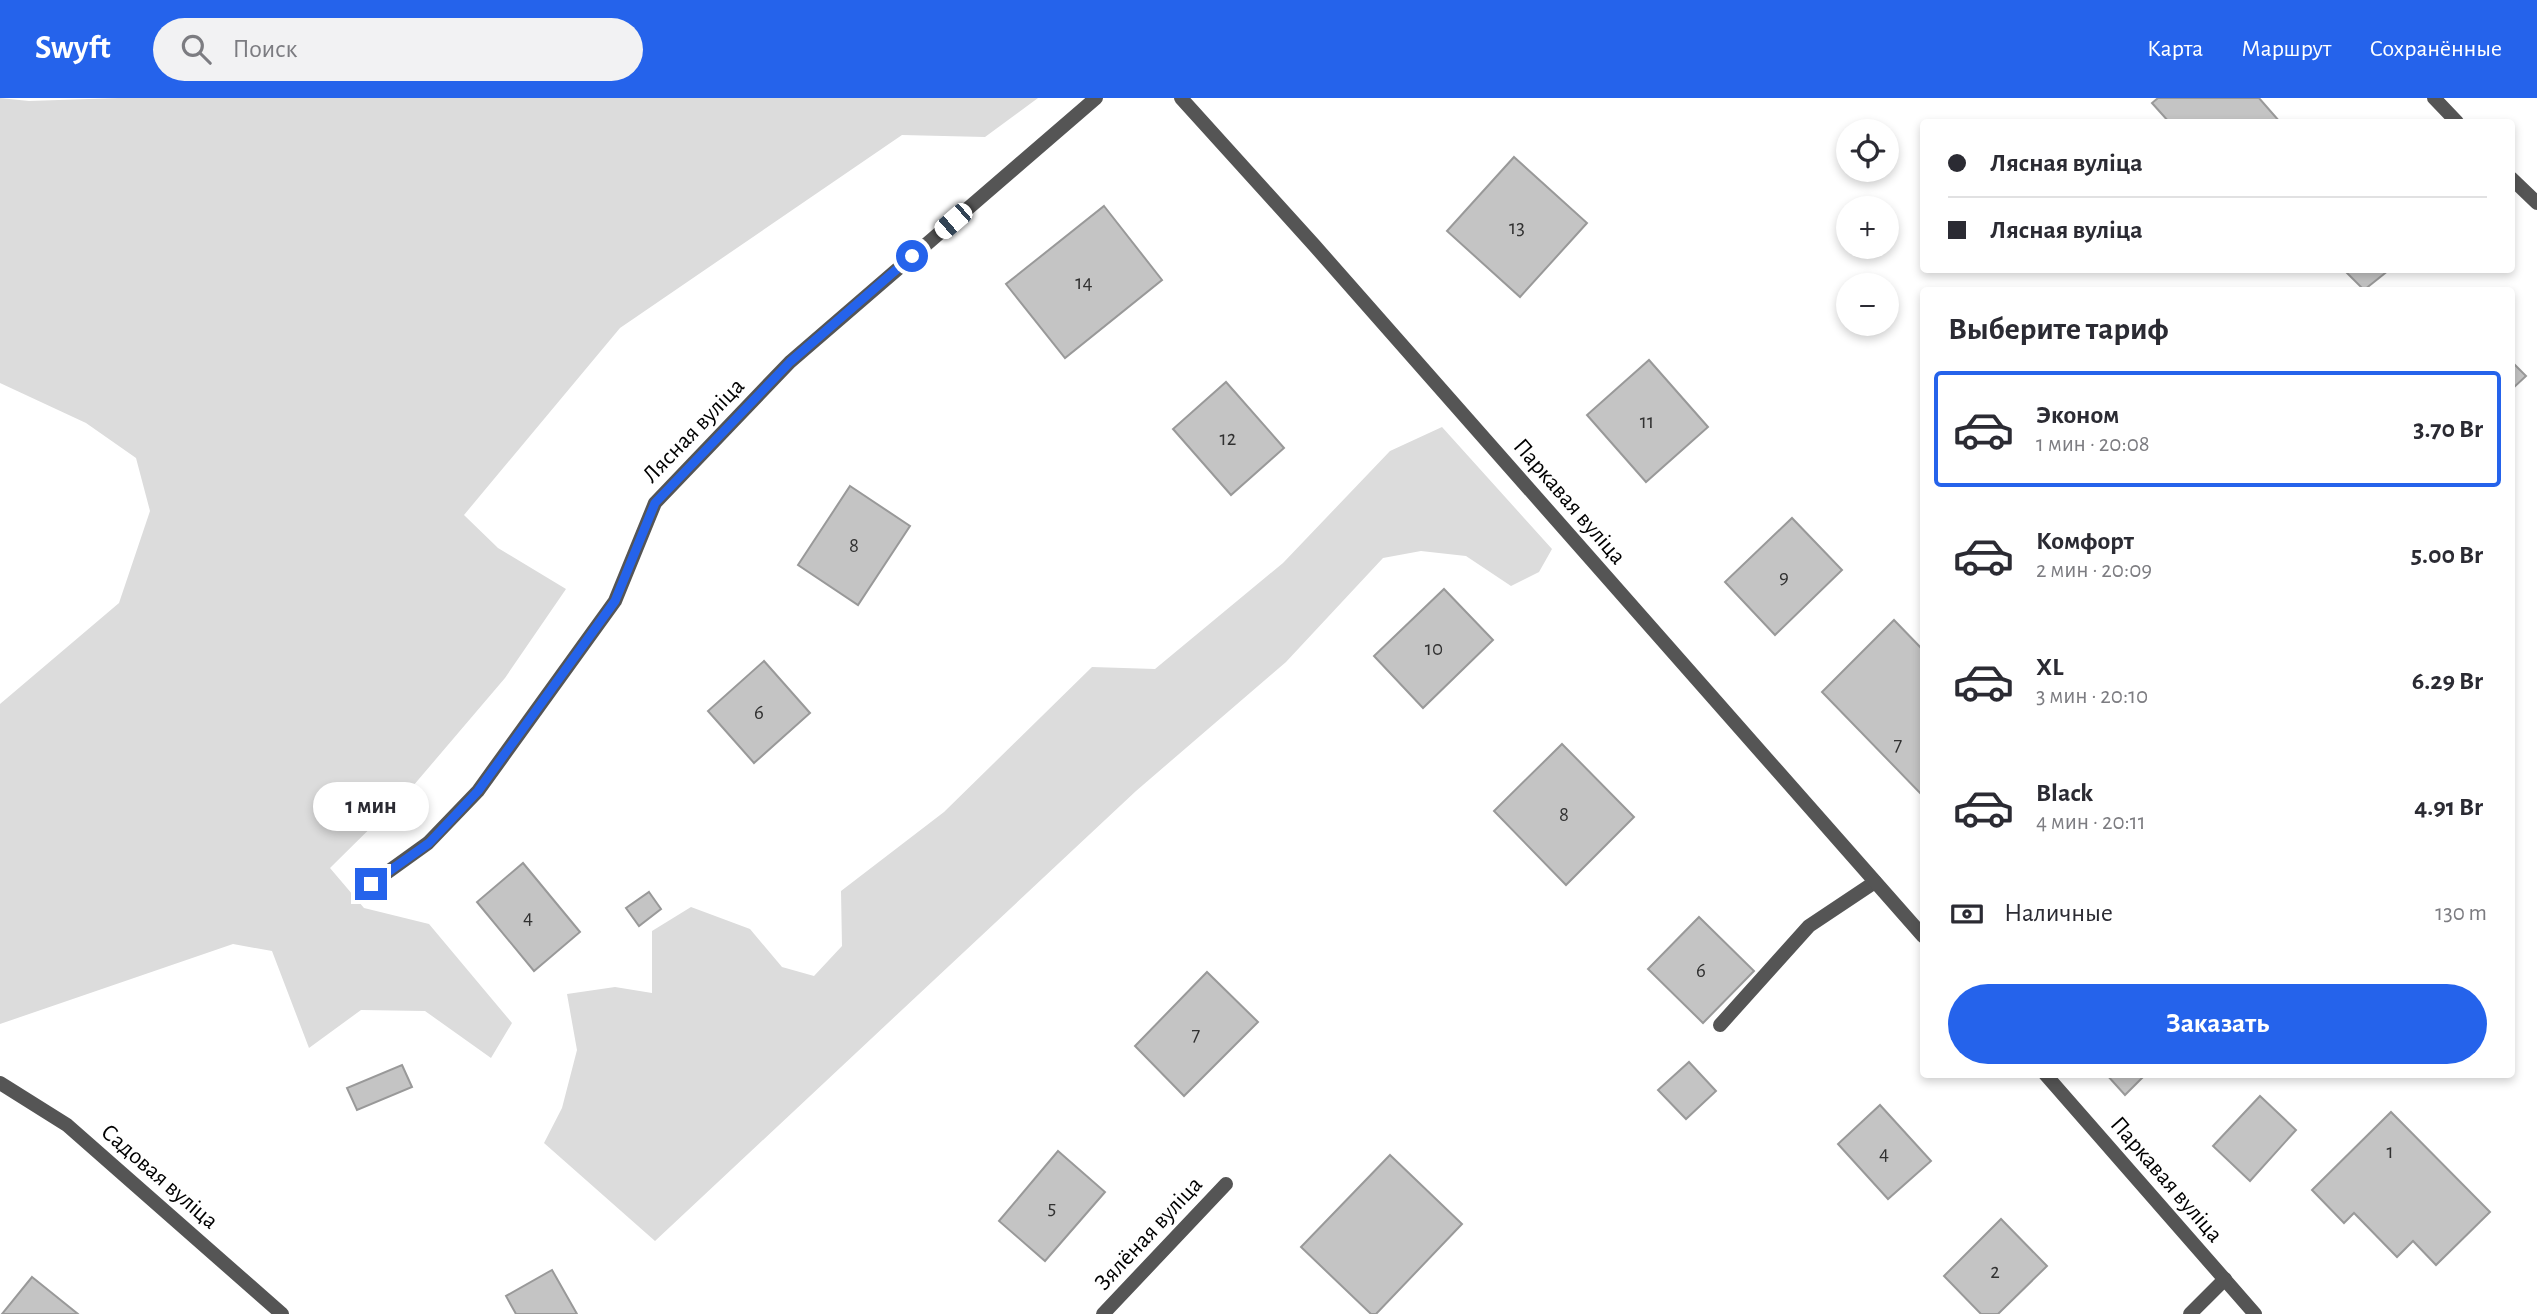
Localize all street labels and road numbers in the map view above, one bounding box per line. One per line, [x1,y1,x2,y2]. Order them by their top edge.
street label: Лясная вуліца [638,374,749,487]
street label: Паркавая вуліца [1508,434,1630,569]
street label: Паркавая вуліца [2105,1112,2227,1247]
street label: Садовая вуліца [96,1120,222,1234]
street label: Зялёная вуліца [1090,1172,1207,1295]

